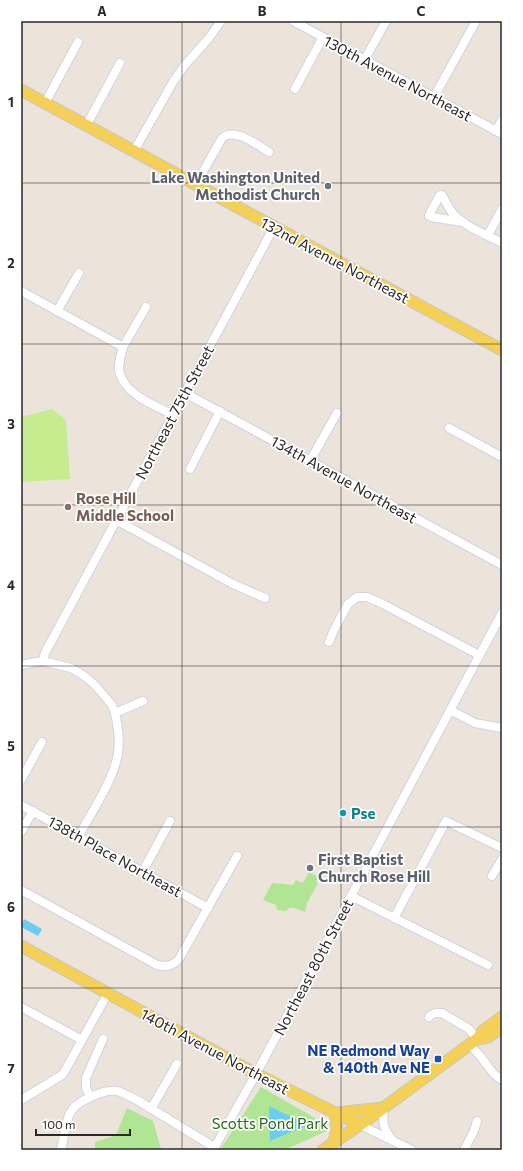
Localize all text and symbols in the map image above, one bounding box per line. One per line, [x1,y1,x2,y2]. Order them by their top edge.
text: A [97,3,107,19]
text: B [258,3,267,19]
text: C [417,3,426,19]
street label: 130th Avenue Northeast [321,31,475,125]
text: 1 [8,94,14,110]
place label: Lake Washington United Methodist Church [151,168,320,203]
marker: Lake Washington United Methodist Church [323,181,333,191]
street label: 132nd Avenue Northeast [258,213,412,307]
text: 2 [7,255,15,271]
street label: Northeast 75th Street [131,342,217,482]
text: 3 [7,416,15,432]
street label: 134th Avenue Northeast [268,431,420,527]
place label: Rose Hill Middle School [76,489,174,524]
marker: Rose Hill Middle School [63,502,73,512]
text: 4 [7,577,15,593]
text: 5 [7,738,15,754]
place label: Pse [351,804,376,822]
marker: Pse [338,808,348,818]
street label: 138th Place Northeast [45,812,185,900]
place label: First Baptist Church Rose Hill [318,850,430,885]
marker: First Baptist Church Rose Hill [305,863,315,873]
street label: Northeast 80th Street [269,896,357,1038]
text: 6 [7,899,15,915]
street label: 140th Avenue Northeast [138,1004,292,1098]
place label: NE Redmond Way & 140th Ave NE [307,1041,431,1076]
marker: NE Redmond Way & 140th Ave NE [433,1054,443,1064]
text: 7 [7,1060,15,1076]
scale bar [36,1111,130,1137]
park label: Scotts Pond Park [212,1114,328,1132]
text: 100 m [42,1117,76,1131]

